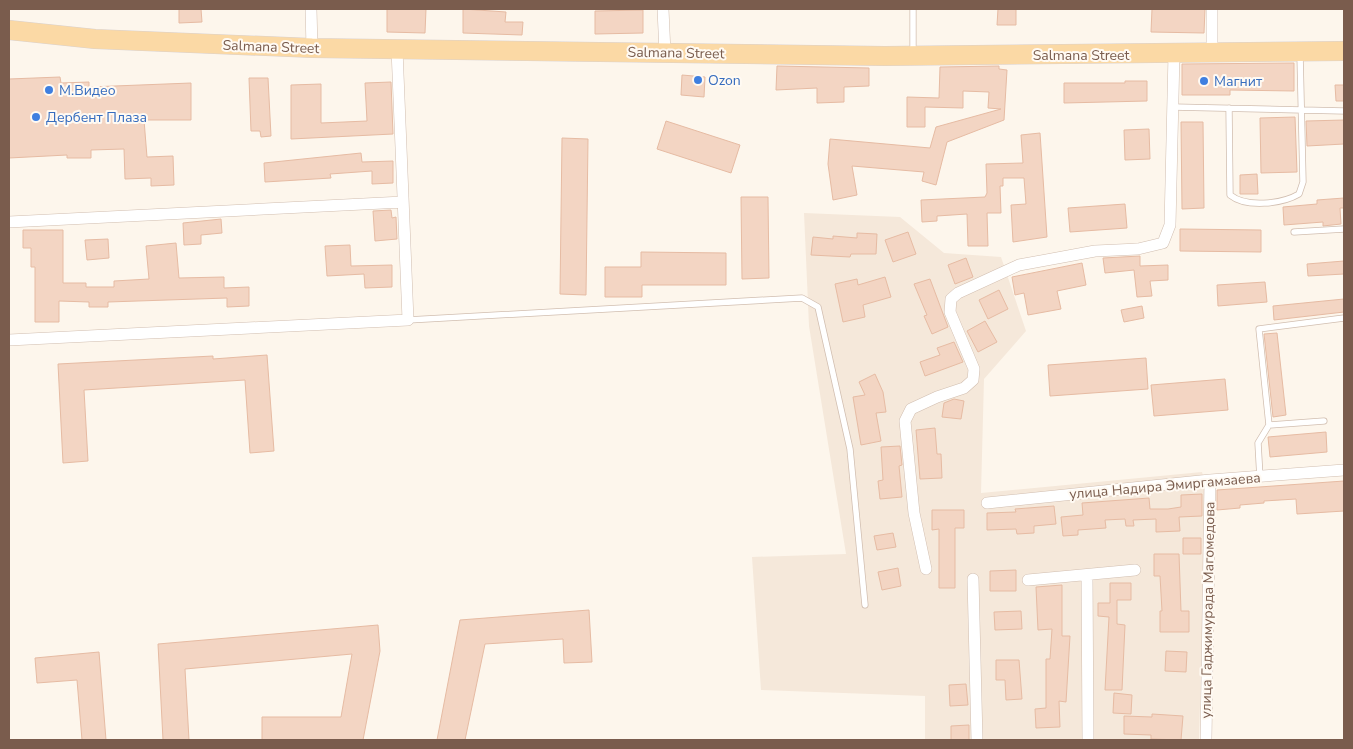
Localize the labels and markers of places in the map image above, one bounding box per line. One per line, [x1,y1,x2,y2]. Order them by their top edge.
place label: Ozon [708,71,741,90]
place label: Магнит [1214,72,1263,91]
marker: Ozon [692,74,704,86]
marker: Магнит [1198,75,1210,87]
place label: M.Видео [59,81,116,100]
marker: M.Видео [43,84,55,96]
place label: Дербент Плаза [46,108,147,127]
marker: Дербент Плаза [30,111,42,123]

